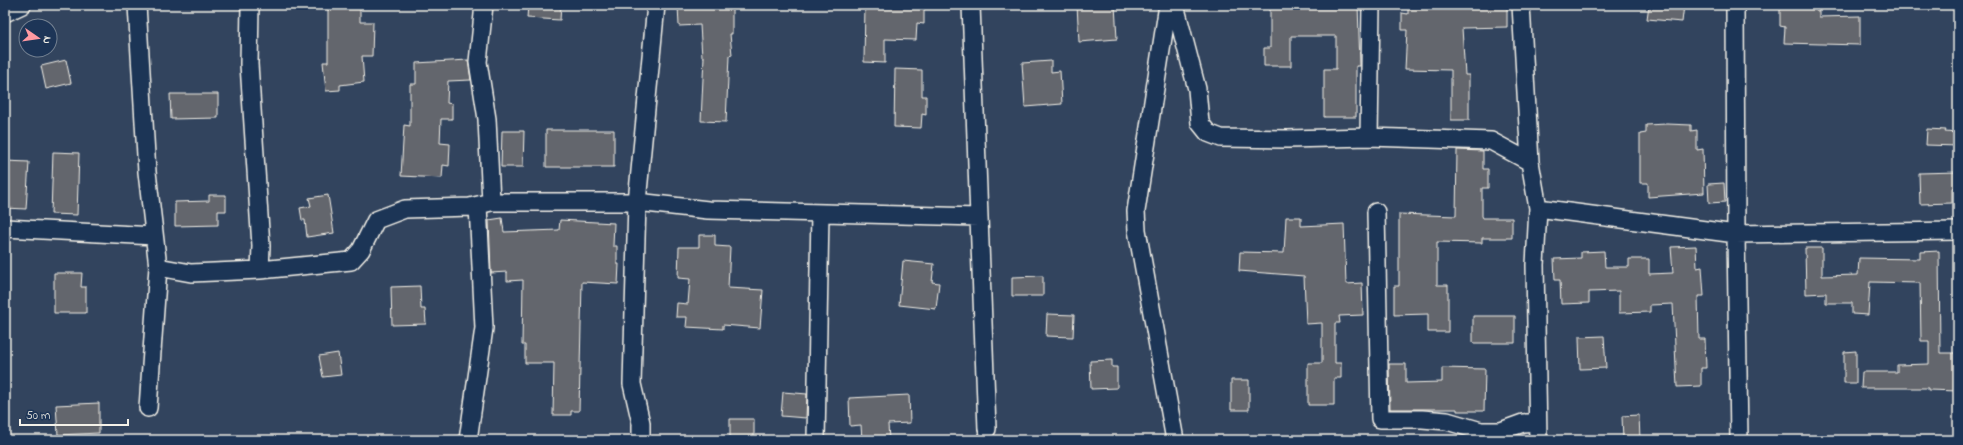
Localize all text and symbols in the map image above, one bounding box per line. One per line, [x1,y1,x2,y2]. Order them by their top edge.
north arrow [18,18,58,58]
text: N [38,35,55,45]
scale bar [20,401,128,427]
text: 50 m [26,407,50,425]

